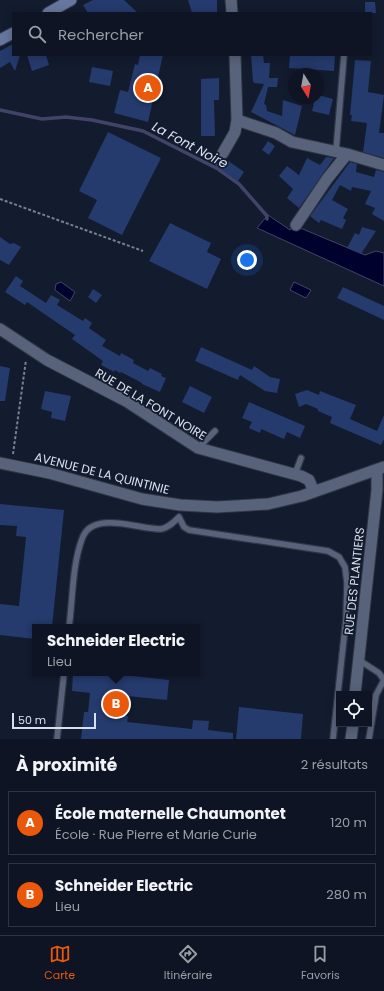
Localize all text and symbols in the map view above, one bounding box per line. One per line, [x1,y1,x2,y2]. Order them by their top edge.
search box [12,12,372,56]
icon: search [26,23,48,45]
text: Rechercher [58,24,144,45]
north arrow [288,68,324,104]
pin: A [135,73,161,103]
water label: La Font Noire [149,117,231,173]
your location [237,250,257,270]
street label: RUE DE LA FONT NOIRE [92,364,210,444]
street label: AVENUE DE LA QUINTINIE [33,448,171,498]
street label: RUE DES PLANTIERS [340,526,368,636]
popup [32,624,200,676]
text: Schneider Electric [47,630,185,651]
text: Lieu [47,652,72,671]
pin: B [103,689,129,719]
map controls [336,691,372,727]
button: locate [336,691,372,727]
scale bar [12,711,96,730]
text: 50 m [18,712,46,728]
text: À proximité [16,753,117,777]
text: 2 résultats [301,755,368,774]
text: École maternelle Chaumontet [55,803,286,824]
text: A [25,813,35,832]
text: 120 m [330,813,367,832]
text: École · Rue Pierre et Marie Curie [55,825,257,844]
text: Schneider Electric [55,875,193,896]
text: B [26,885,34,904]
text: 280 m [326,885,367,904]
text: Lieu [55,897,80,916]
tab: Carte [44,943,75,984]
tab: Itinéraire [164,943,212,984]
tab: Favoris [301,943,340,984]

